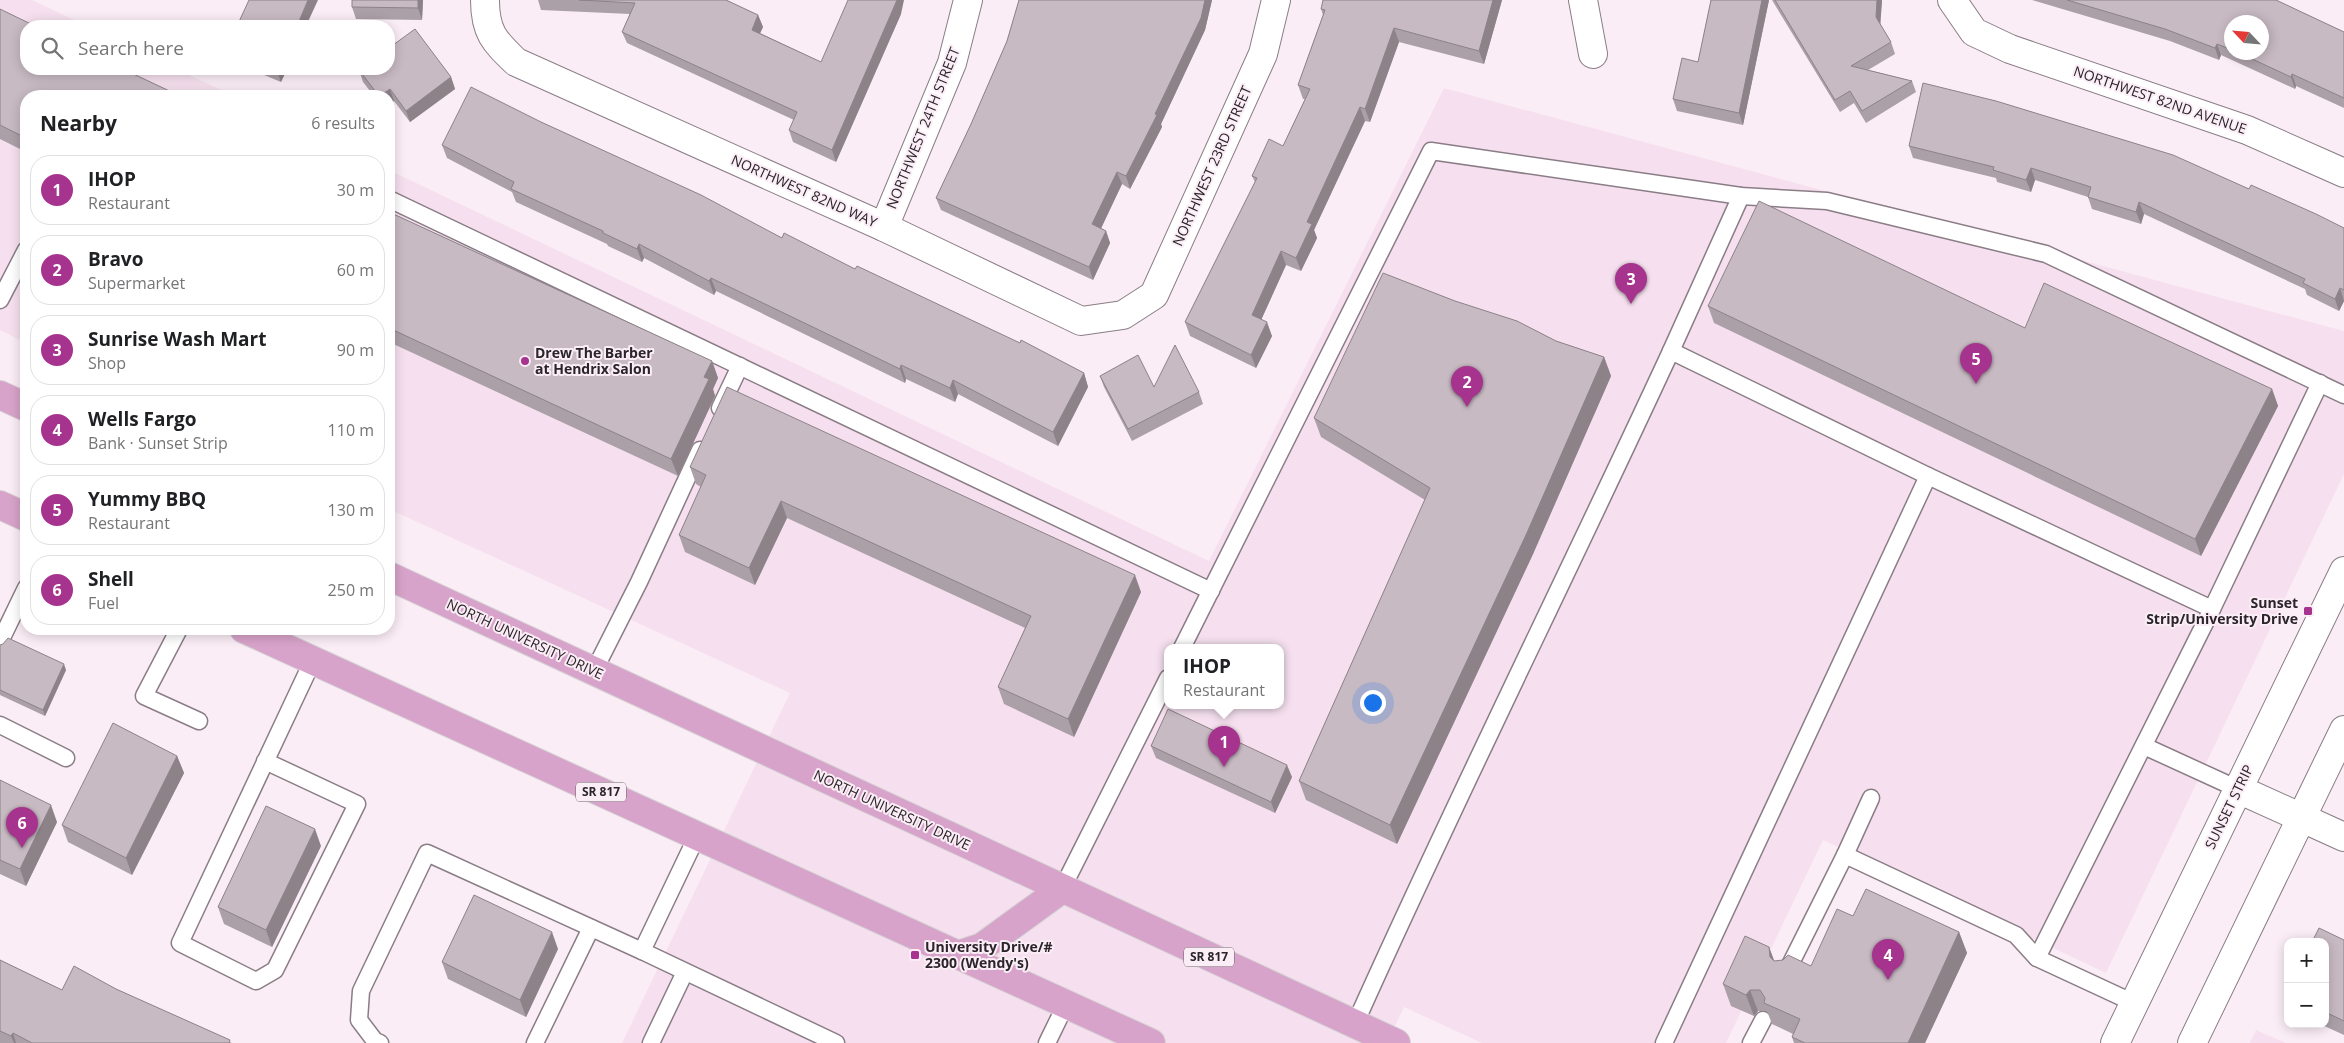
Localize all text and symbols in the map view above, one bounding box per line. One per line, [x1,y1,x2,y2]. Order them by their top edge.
north arrow [2224,15,2269,60]
search box [20,20,395,75]
icon: search [38,34,66,62]
text: Search here [78,35,184,61]
street label: NORTHWEST 24TH STREET [881,44,964,211]
street label: NORTHWEST 82ND AVENUE [2071,61,2249,138]
street label: NORTHWEST 23RD STREET [1168,82,1256,249]
text: Nearby [40,109,117,137]
text: 6 results [311,112,375,134]
street label: NORTHWEST 82ND WAY [728,150,880,231]
text: IHOP [88,166,136,192]
text: 1 [52,179,62,201]
text: 30 m [337,179,374,201]
text: Restaurant [88,192,170,214]
text: Bravo [88,246,143,272]
text: 2 [52,259,62,281]
text: 60 m [337,259,374,281]
pin: 3 [1615,263,1647,304]
text: Supermarket [88,272,185,294]
text: Sunrise Wash Mart [88,326,266,352]
text: 3 [52,339,62,361]
text: 90 m [337,339,374,361]
place label: Drew The Barber at Hendrix Salon [535,343,653,378]
pin: 5 [1960,343,1992,384]
text: Shop [88,352,126,374]
marker: Drew The Barber at Hendrix Salon [519,355,531,367]
pin: 2 [1451,366,1483,407]
text: Wells Fargo [88,406,197,432]
text: 4 [52,419,62,441]
text: 110 m [328,419,374,441]
text: Bank · Sunset Strip [88,432,228,454]
text: Yummy BBQ [88,486,206,512]
text: 5 [52,499,62,521]
text: 130 m [328,499,374,521]
text: Restaurant [88,512,170,534]
text: Shell [88,566,134,592]
text: 6 [52,579,62,601]
text: 250 m [328,579,374,601]
text: Fuel [88,592,119,614]
place label: Sunset Strip/University Drive [2146,593,2298,628]
street label: NORTH UNIVERSITY DRIVE [444,594,607,683]
marker: Sunset Strip/University Drive [2302,605,2314,617]
popup [1164,644,1284,709]
text: IHOP [1183,653,1231,679]
text: Restaurant [1183,679,1265,701]
your location [1360,690,1386,716]
pin: 1 [1208,726,1240,767]
street label: SUNSET STRIP [2200,761,2257,852]
street label: NORTH UNIVERSITY DRIVE [811,765,974,854]
road number: SR 817 [576,782,626,802]
pin: 6 [6,807,38,848]
place label: University Drive/# 2300 (Wendy's) [925,937,1053,972]
map controls [2284,938,2329,1028]
button: + [2284,938,2329,983]
pin: 4 [1872,939,1904,980]
road number: SR 817 [1184,948,1234,966]
marker: University Drive/# 2300 (Wendy's) [909,949,921,961]
button: − [2284,983,2329,1028]

